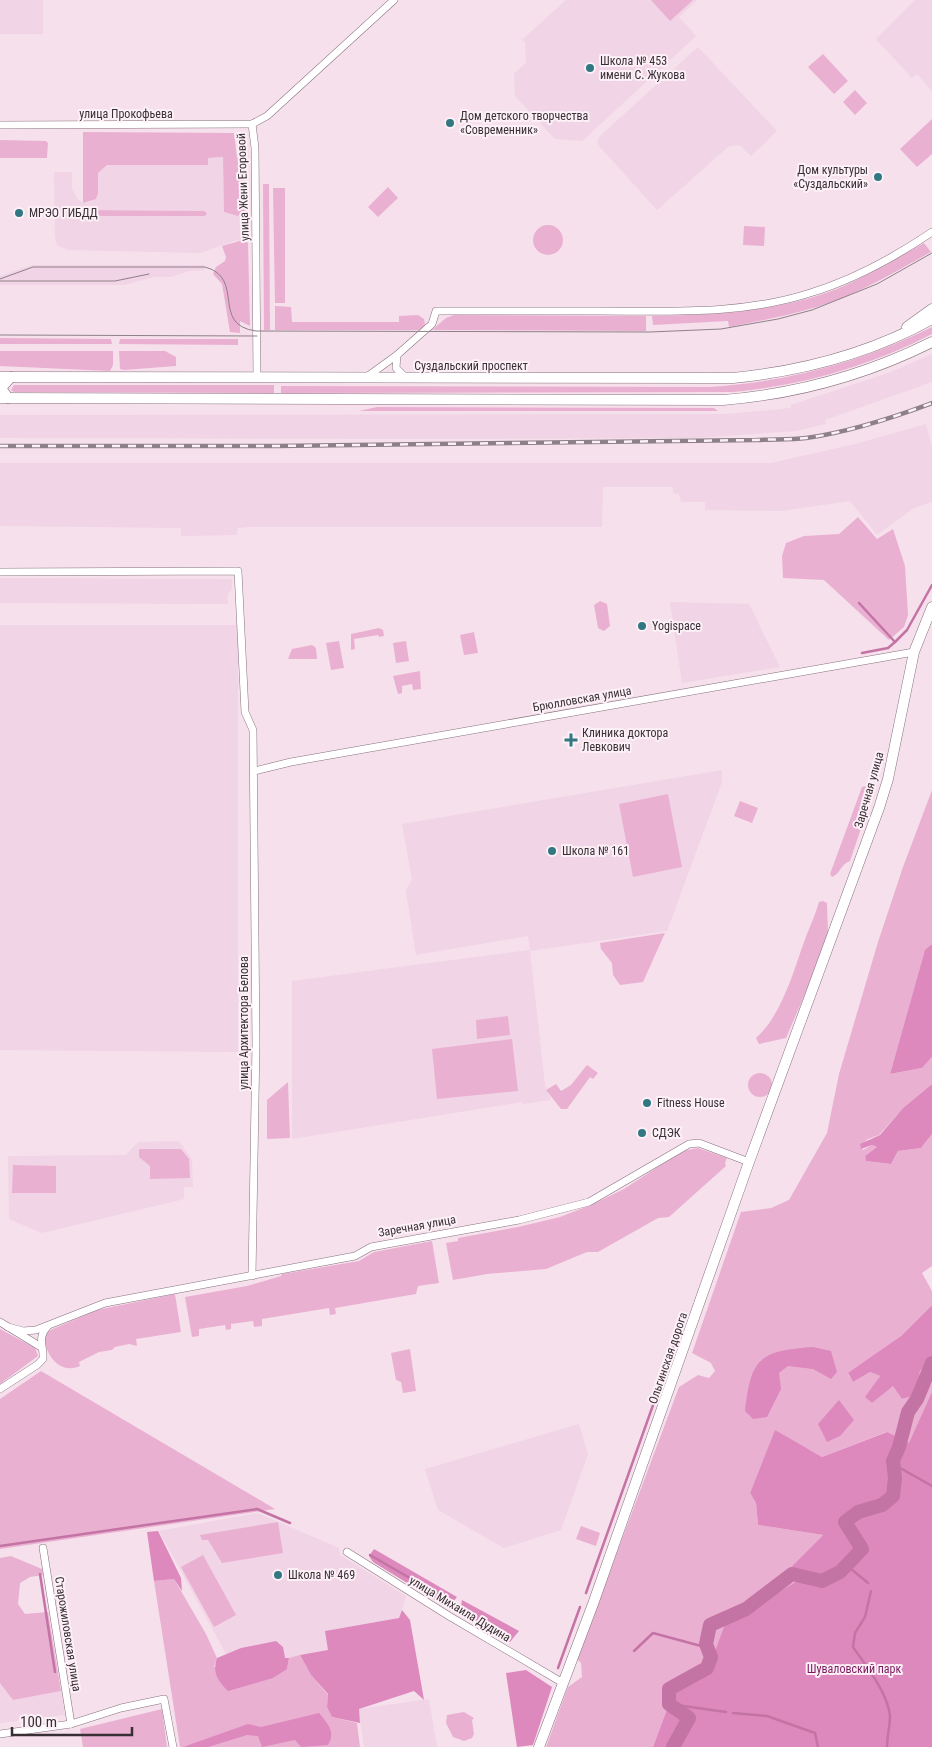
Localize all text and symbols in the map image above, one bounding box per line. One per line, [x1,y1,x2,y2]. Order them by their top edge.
place label: Школа № 453 имени С. Жукова [600,54,685,82]
marker: Школа № 453 имени С. Жукова [584,62,596,74]
street label: улица Прокофьева [79,107,173,121]
place label: Дом детского творчества «Современник» [460,109,589,137]
marker: Дом детского творчества «Современник» [444,117,456,129]
street label: улица Жени Егоровой [234,133,252,241]
place label: Дом культуры «Суздальский» [793,163,868,191]
marker: Дом культуры «Суздальский» [872,171,884,183]
place label: МРЭО ГИБДД [29,206,98,220]
marker: МРЭО ГИБДД [13,207,25,219]
street label: Суздальский проспект [414,359,528,373]
place label: Yogispace [652,619,701,633]
marker: Yogispace [636,620,648,632]
street label: Брюлловская улица [532,683,633,715]
place label: Клиника доктора Левкович [582,726,668,754]
marker: Клиника доктора Левкович [564,733,578,747]
street label: Заречная улица [851,750,887,830]
place label: Школа № 161 [562,844,629,858]
marker: Школа № 161 [546,845,558,857]
street label: улица Архитектора Белова [237,956,251,1090]
place label: Fitness House [657,1096,725,1110]
marker: Fitness House [641,1097,653,1109]
place label: СДЭК [652,1126,681,1140]
marker: СДЭК [636,1127,648,1139]
street label: Заречная улица [377,1212,457,1240]
street label: Ольгинская дорога [646,1310,690,1406]
place label: Школа № 469 [288,1568,355,1582]
marker: Школа № 469 [272,1569,284,1581]
street label: улица Михаила Дудина [407,1573,513,1645]
street label: Старожиловская улица [52,1575,84,1693]
park label: Шуваловский парк [807,1662,902,1676]
scale bar [12,1704,132,1736]
text: 100 m [20,1713,57,1731]

